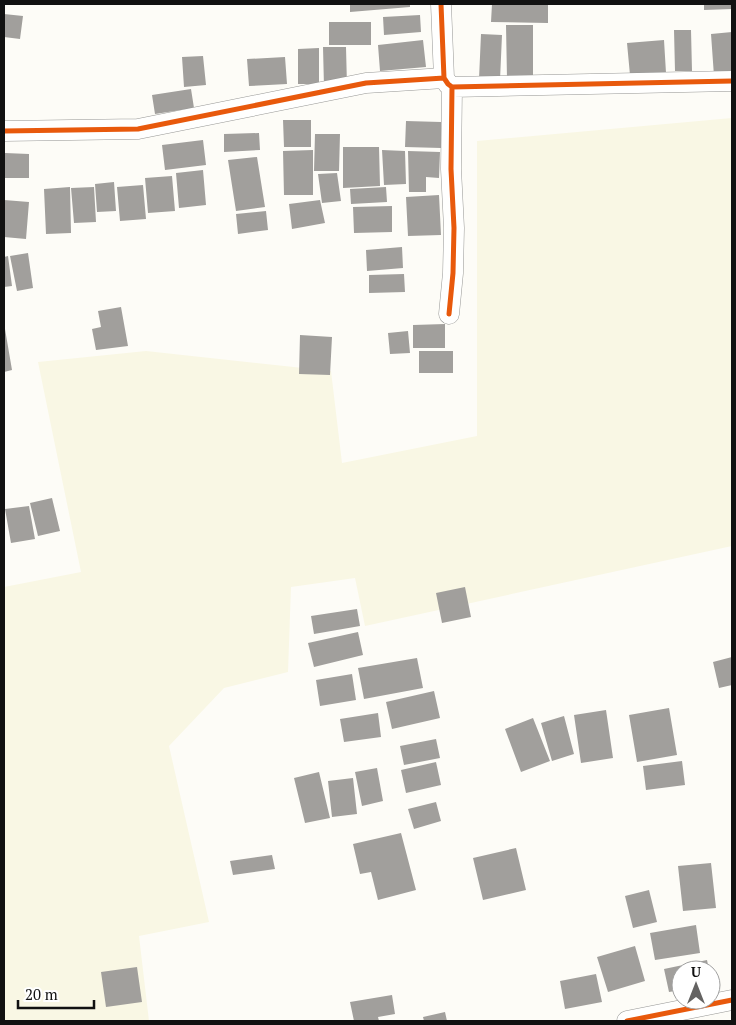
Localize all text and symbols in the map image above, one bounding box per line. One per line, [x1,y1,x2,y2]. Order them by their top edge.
north arrow [671,960,721,1010]
text: U [691,962,701,981]
scale bar [18,978,94,1010]
text: 20 m [25,984,58,1004]

